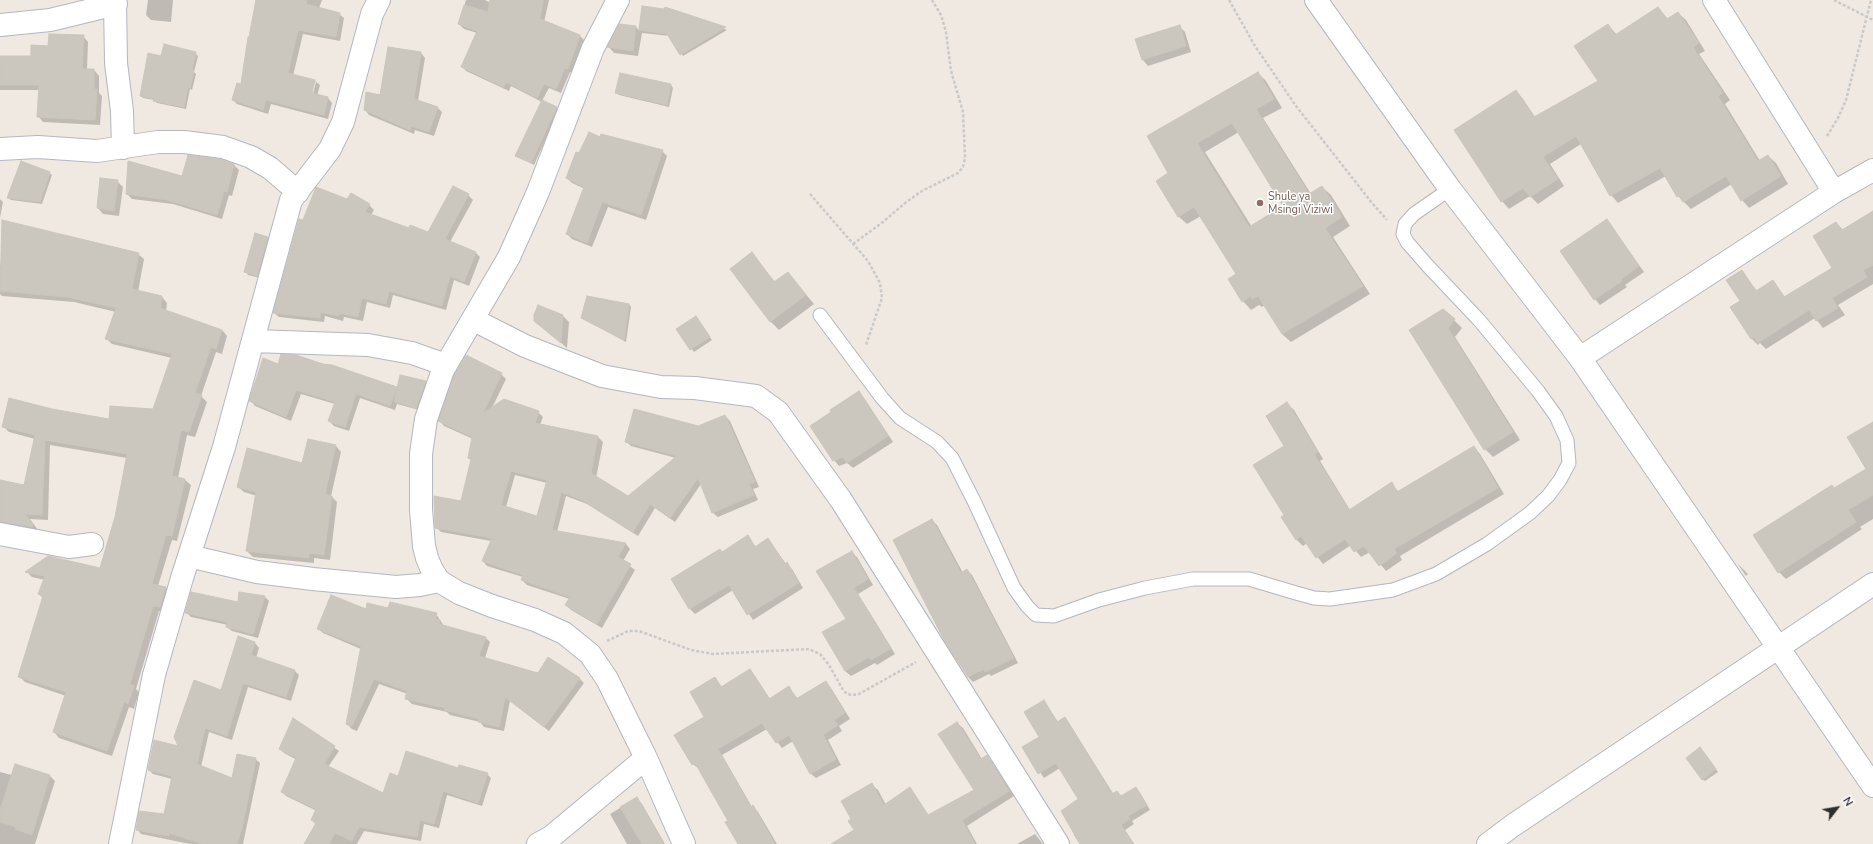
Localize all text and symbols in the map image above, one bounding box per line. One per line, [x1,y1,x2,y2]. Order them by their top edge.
place label: Shule ya Msingi Viziwi [1268,190,1333,216]
marker: Shule ya Msingi Viziwi [1255,198,1265,208]
north arrow [1817,788,1857,828]
text: N [1839,794,1856,809]

